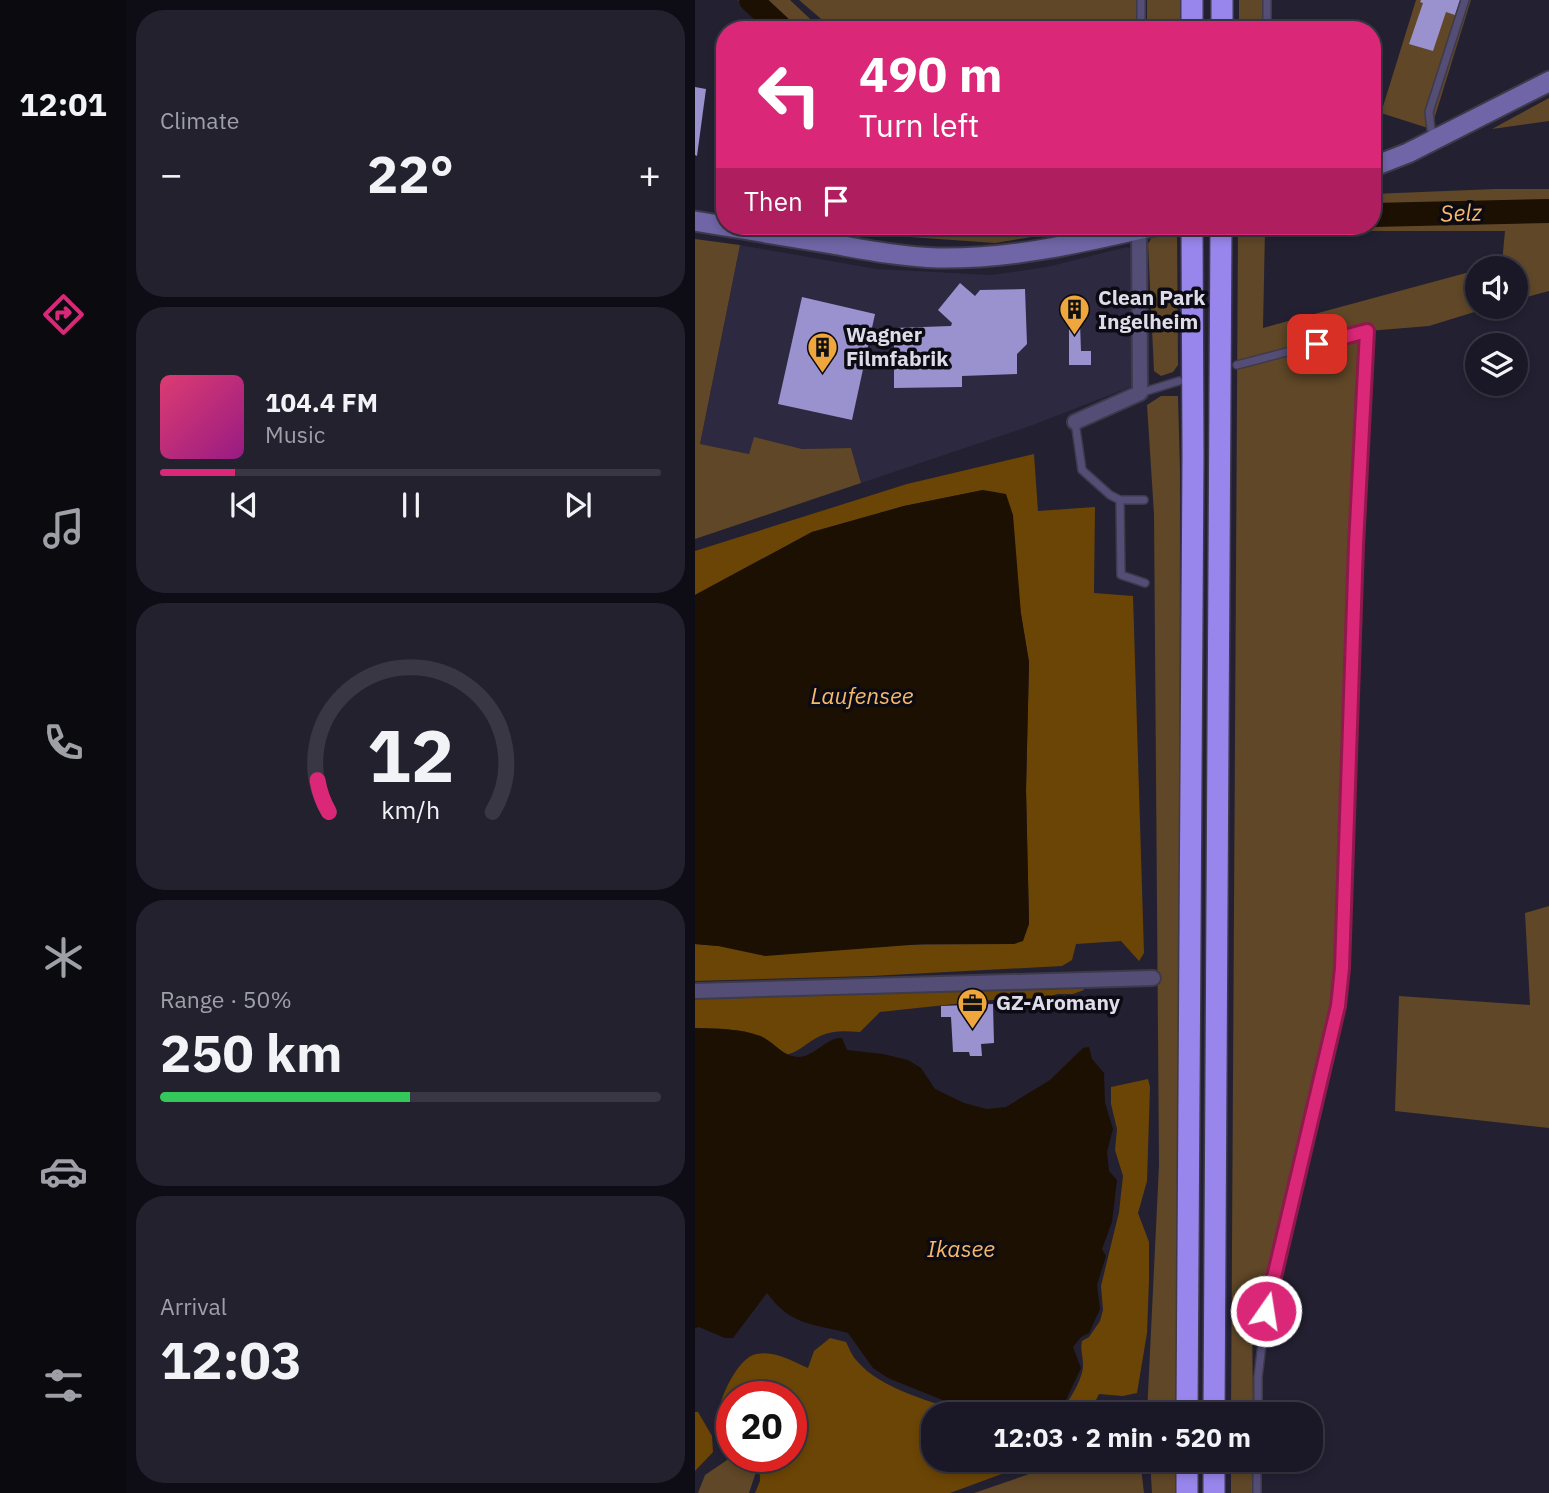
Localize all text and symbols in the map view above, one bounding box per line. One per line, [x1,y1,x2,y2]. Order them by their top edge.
text: 490 m [859,42,1003,105]
icon: left [744,49,835,140]
text: 12:01 [19,83,107,125]
text: Turn left [859,104,979,146]
text: Climate [160,105,239,135]
text: 22° [367,140,454,207]
text: − [160,149,183,198]
text: + [638,149,661,198]
icon: arrive [817,182,855,220]
text: Then [744,184,803,218]
water label: Selz [1440,196,1483,228]
map controls [1465,256,1528,396]
button: sound [1465,256,1528,319]
place label: Clean Park Ingelheim [1098,283,1206,335]
icon: directions [39,290,88,339]
building icon: Clean Park Ingelheim [1058,293,1092,337]
pin [1287,314,1347,374]
place label: Wagner Filmfabrik [846,320,949,372]
icon: arrive [1298,325,1336,363]
building icon: Wagner Filmfabrik [806,330,840,374]
button: layers [1465,333,1528,396]
text: 104.4 FM [265,385,378,419]
text: Music [265,419,325,449]
icon: previous [225,486,263,524]
icon: pause [392,486,430,524]
icon: next [559,486,597,524]
icon: music [39,504,88,553]
water label: Laufensee [810,680,914,710]
text: 12 [367,708,454,803]
icon: phone [39,718,88,767]
text: km/h [381,793,440,826]
icon: climate [39,933,88,982]
text: Range · 50% [160,984,292,1014]
office icon: GZ-Aromany [956,986,990,1030]
place label: GZ-Aromany [996,988,1121,1016]
text: 250 km [160,1019,342,1086]
icon: car [39,1147,88,1196]
water label: Ikasee [927,1233,995,1263]
position arrow [1229,1274,1303,1348]
text: Arrival [160,1291,227,1321]
text: 12:03 [160,1326,302,1393]
icon: filters [39,1361,88,1410]
speed limit sign: 20 [716,1381,807,1472]
text: 12:03 · 2 min · 520 m [993,1420,1251,1454]

